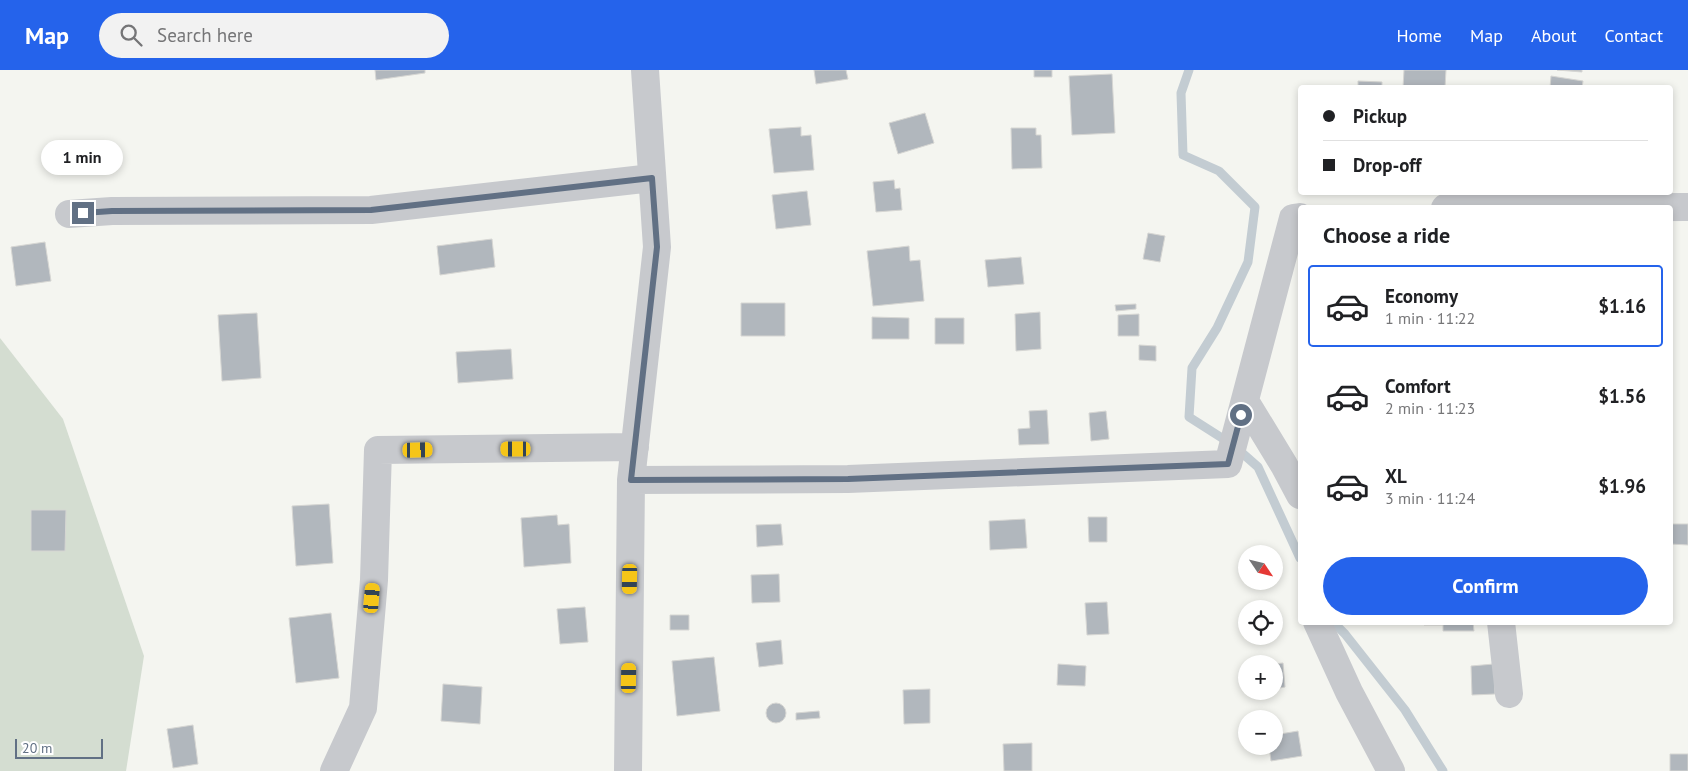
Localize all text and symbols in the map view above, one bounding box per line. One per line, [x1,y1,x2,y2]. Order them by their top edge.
search box [99,13,449,58]
text: Map [25,20,69,51]
icon: search [117,21,145,49]
text: Search here [157,23,253,47]
text: Home [1396,24,1442,47]
text: Map [1470,24,1503,47]
text: About [1531,24,1577,47]
text: Contact [1605,24,1663,47]
text: Pickup [1353,104,1407,128]
callout: 1 min [42,140,124,176]
text: 1 min [62,147,102,167]
text: Drop-off [1353,153,1421,177]
route end [72,202,94,224]
text: Choose a ride [1323,221,1450,249]
icon: car [1325,284,1370,329]
text: Economy [1385,284,1458,308]
text: $1.16 [1598,294,1646,318]
text: 1 min · 11:22 [1385,308,1475,328]
icon: car [1325,374,1370,419]
text: Comfort [1385,374,1451,398]
text: $1.56 [1598,384,1646,408]
text: 2 min · 11:23 [1385,398,1475,418]
route start [1230,404,1252,426]
car [402,442,433,458]
car [501,442,531,457]
icon: car [1325,464,1370,509]
text: XL [1385,464,1407,488]
text: $1.96 [1598,474,1646,498]
text: 3 min · 11:24 [1385,488,1475,508]
north arrow [1238,545,1282,590]
map controls [1238,545,1283,755]
button: Confirm [1323,557,1648,615]
car [622,564,637,594]
car [363,582,380,614]
button: locate [1238,600,1283,645]
button: + [1238,655,1283,700]
car [621,663,636,693]
button: − [1238,710,1283,755]
scale bar [15,736,102,759]
text: 20 m [22,739,52,757]

